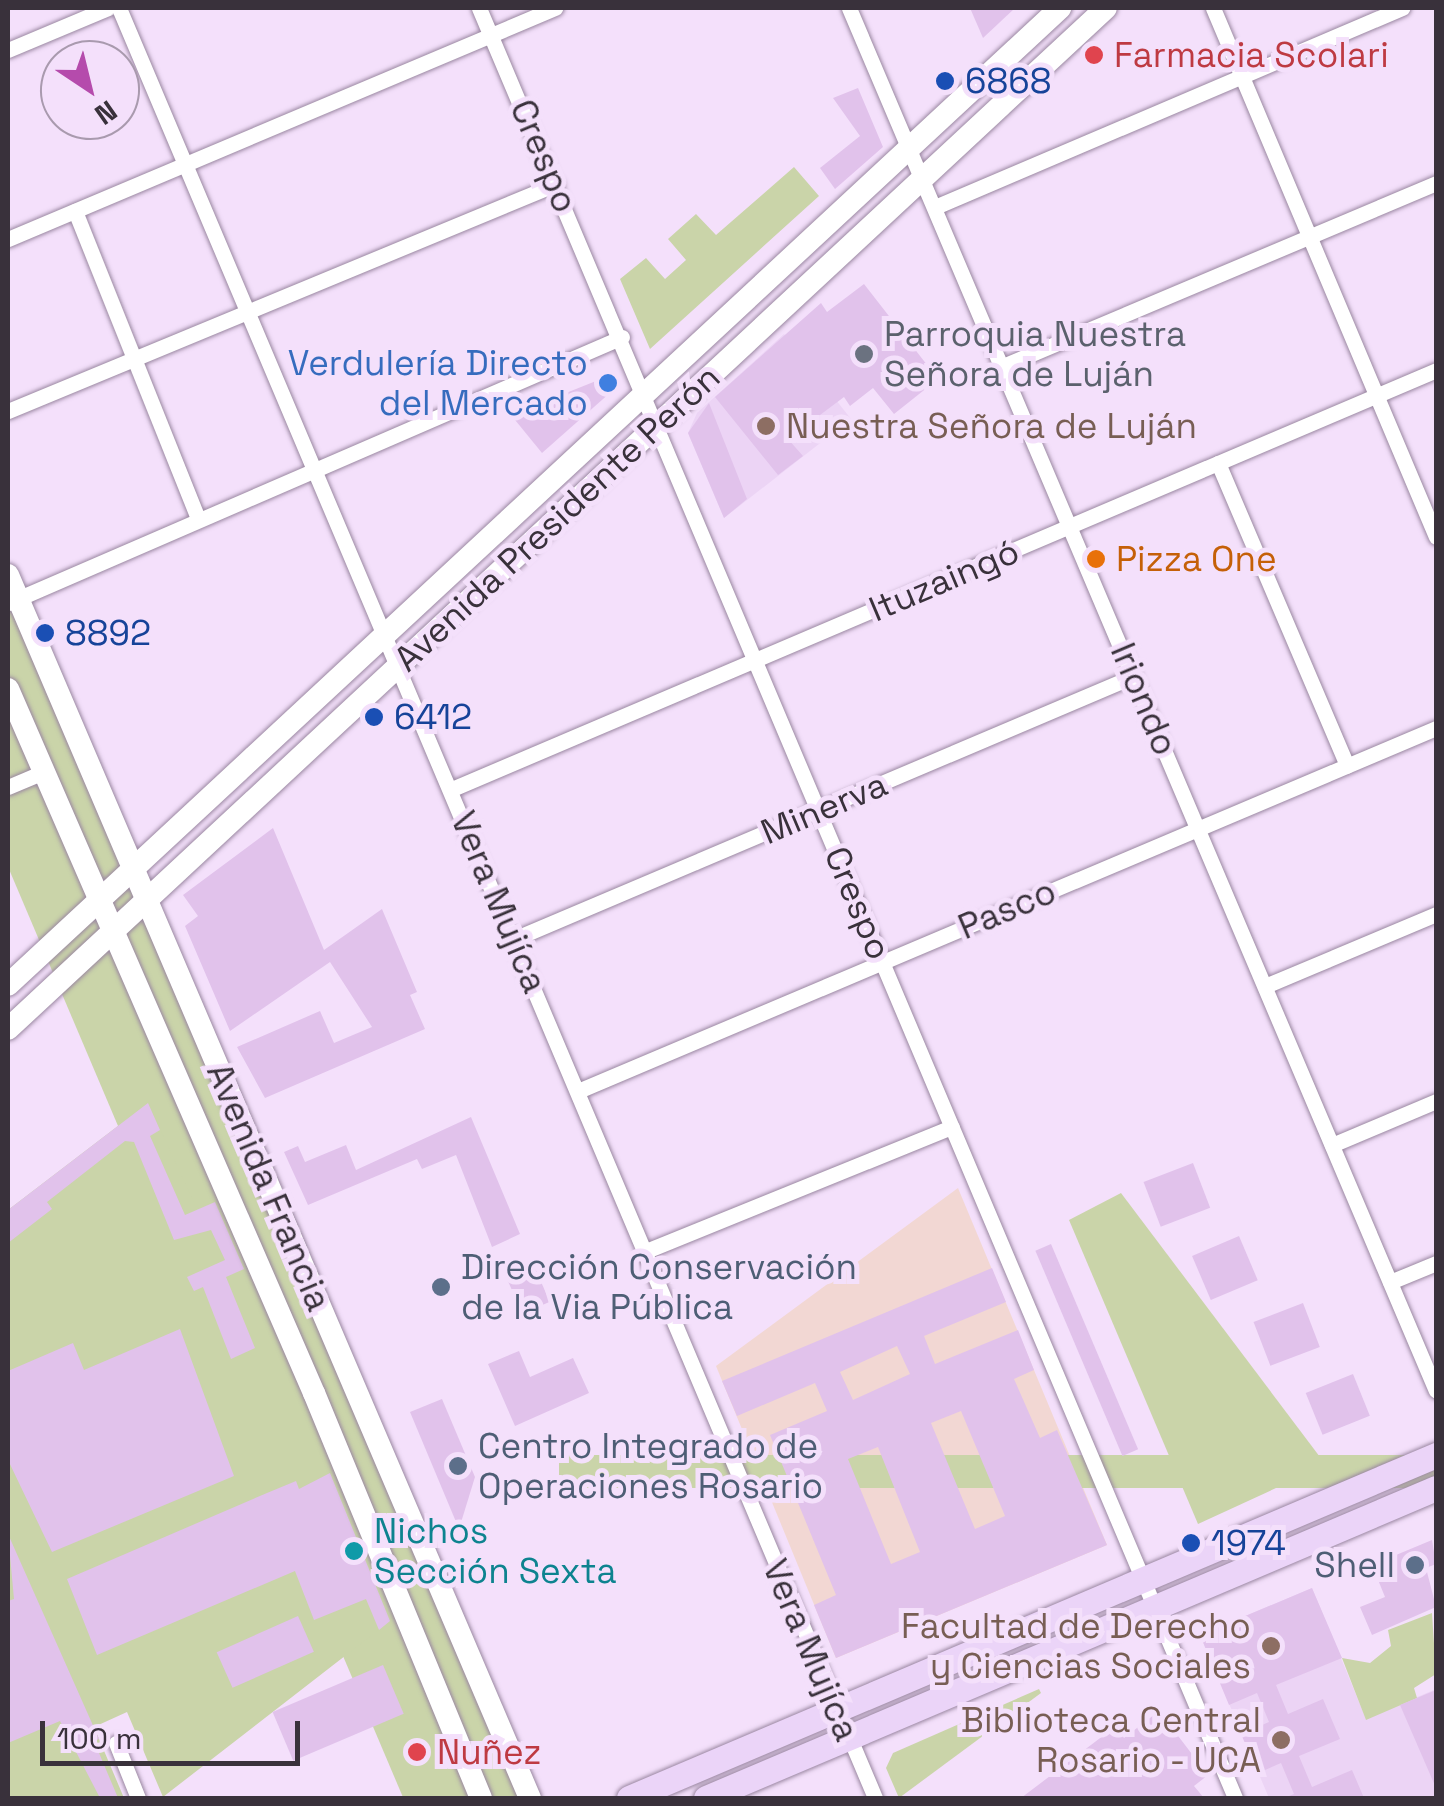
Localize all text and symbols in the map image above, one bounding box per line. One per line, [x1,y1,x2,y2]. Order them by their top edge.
place label: Farmacia Scolari [1114,34,1389,76]
north arrow [40,40,140,140]
marker: Farmacia Scolari [1083,44,1105,66]
place label: 6868 [965,60,1051,102]
marker: 6868 [934,70,956,92]
text: N [88,93,124,133]
street label: Crespo [502,93,586,219]
place label: Parroquia Nuestra Señora de Luján [884,313,1186,395]
place label: Verdulería Directo del Mercado [288,342,588,424]
marker: Parroquia Nuestra Señora de Luján [853,343,875,365]
street label: Avenida Presidente Perón [386,356,728,680]
marker: Verdulería Directo del Mercado [597,372,619,394]
place label: Nuestra Señora de Luján [786,405,1197,447]
marker: Nuestra Señora de Luján [755,415,777,437]
street label: Ituzaingó [863,530,1025,630]
place label: Pizza One [1116,538,1277,580]
marker: Pizza One [1085,548,1107,570]
place label: 8892 [65,612,151,654]
marker: 8892 [34,622,56,644]
street label: Iriondo [1102,637,1186,761]
place label: 6412 [394,696,472,738]
marker: 6412 [363,706,385,728]
street label: Minerva [755,763,893,853]
street label: Vera Mujíca [442,805,556,999]
street label: Crespo [816,840,900,966]
street label: Pasco [952,870,1062,948]
street label: Avenida Francia [198,1057,340,1317]
place label: Dirección Conservación de la Via Pública [461,1246,857,1328]
marker: Dirección Conservación de la Via Pública [430,1276,452,1298]
place label: Centro Integrado de Operaciones Rosario [478,1425,823,1507]
marker: Centro Integrado de Operaciones Rosario [447,1455,469,1477]
place label: Nichos Sección Sexta [374,1510,617,1592]
place label: 1974 [1211,1522,1286,1564]
marker: 1974 [1180,1532,1202,1554]
marker: Nichos Sección Sexta [343,1540,365,1562]
place label: Shell [1314,1544,1395,1586]
street label: Vera Mujíca [754,1553,868,1747]
marker: Shell [1404,1554,1426,1576]
place label: Facultad de Derecho y Ciencias Sociales [901,1605,1251,1687]
marker: Facultad de Derecho y Ciencias Sociales [1260,1635,1282,1657]
place label: Biblioteca Central Rosario - UCA [961,1699,1261,1781]
scale bar [45,1701,305,1763]
text: 100 m [57,1719,142,1758]
marker: Biblioteca Central Rosario - UCA [1270,1729,1292,1751]
place label: Nuñez [437,1731,541,1773]
marker: Nuñez [406,1741,428,1763]

